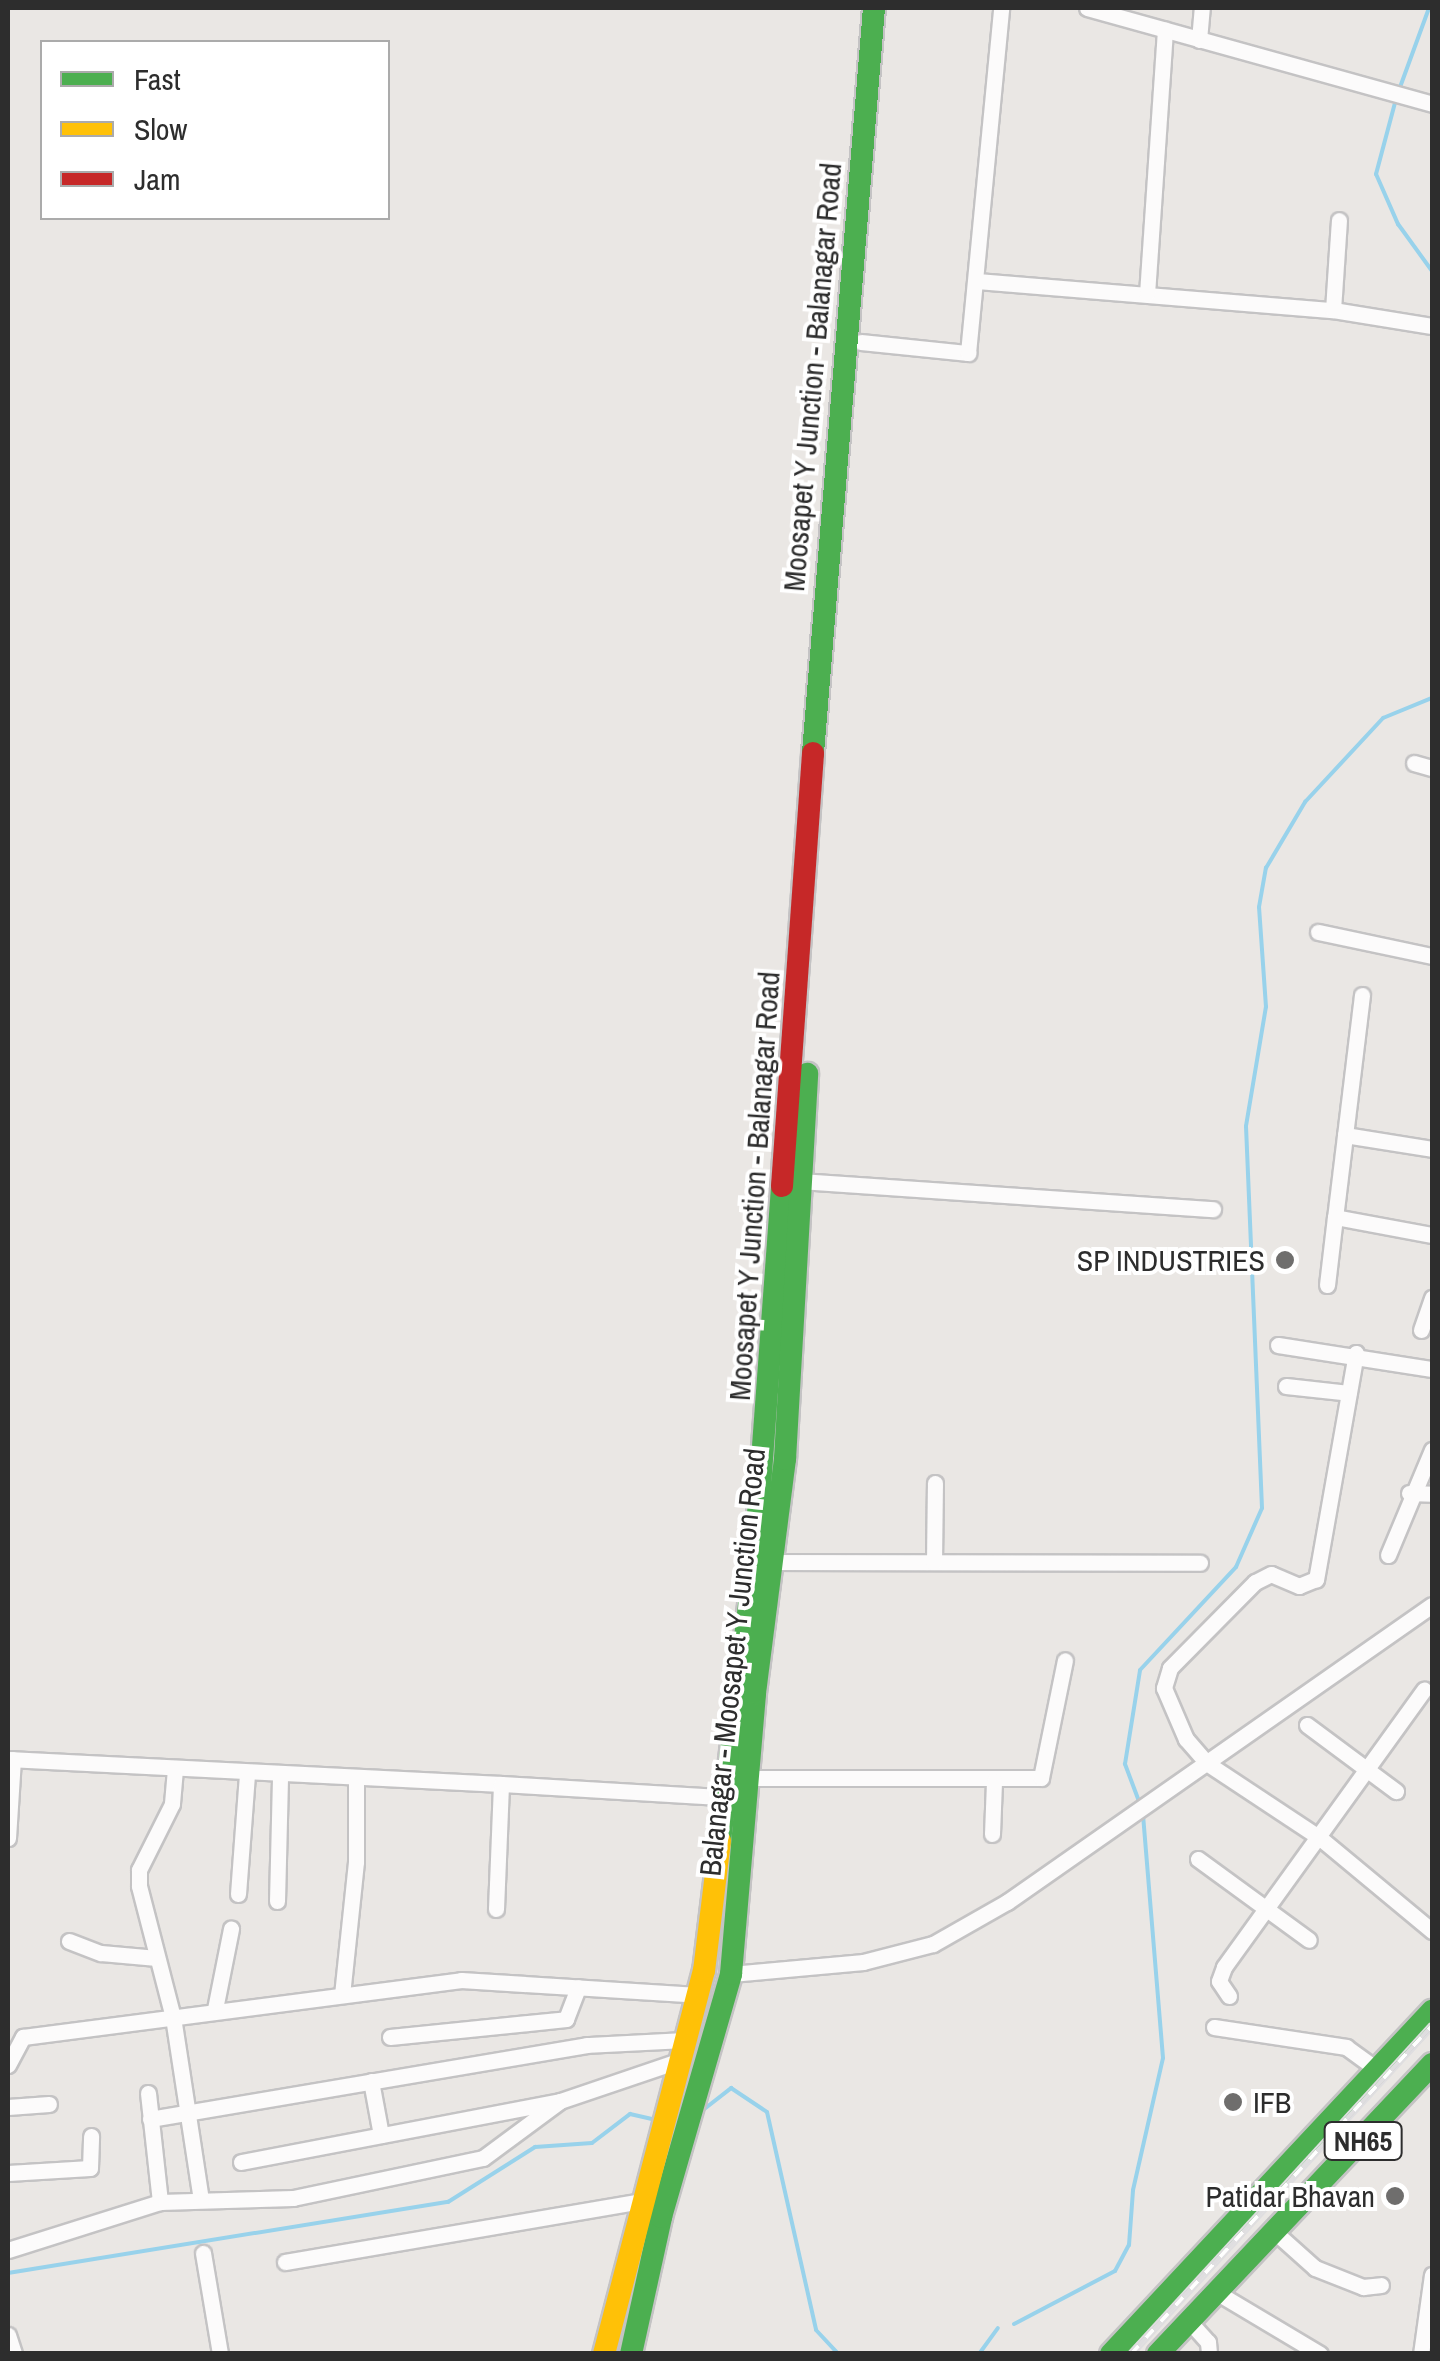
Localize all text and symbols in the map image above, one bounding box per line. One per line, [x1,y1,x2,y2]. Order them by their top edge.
legend [40,40,390,220]
text: Fast [134,59,181,99]
text: Slow [134,109,187,149]
text: Jam [134,159,180,199]
street label: Moosapet Y Junction - Balanagar Road [775,161,849,593]
street label: Moosapet Y Junction - Balanagar Road [721,970,787,1402]
place label: SP INDUSTRIES [1076,1242,1265,1278]
marker: SP INDUSTRIES [1274,1249,1296,1271]
street label: Balanagar - Moosapet Y Junction Road [692,1446,772,1878]
place label: IFB [1253,2084,1291,2120]
marker: IFB [1222,2091,1244,2113]
road number: NH65 [1323,2118,1403,2164]
place label: Patidar Bhavan [1205,2178,1375,2214]
marker: Patidar Bhavan [1384,2185,1406,2207]

